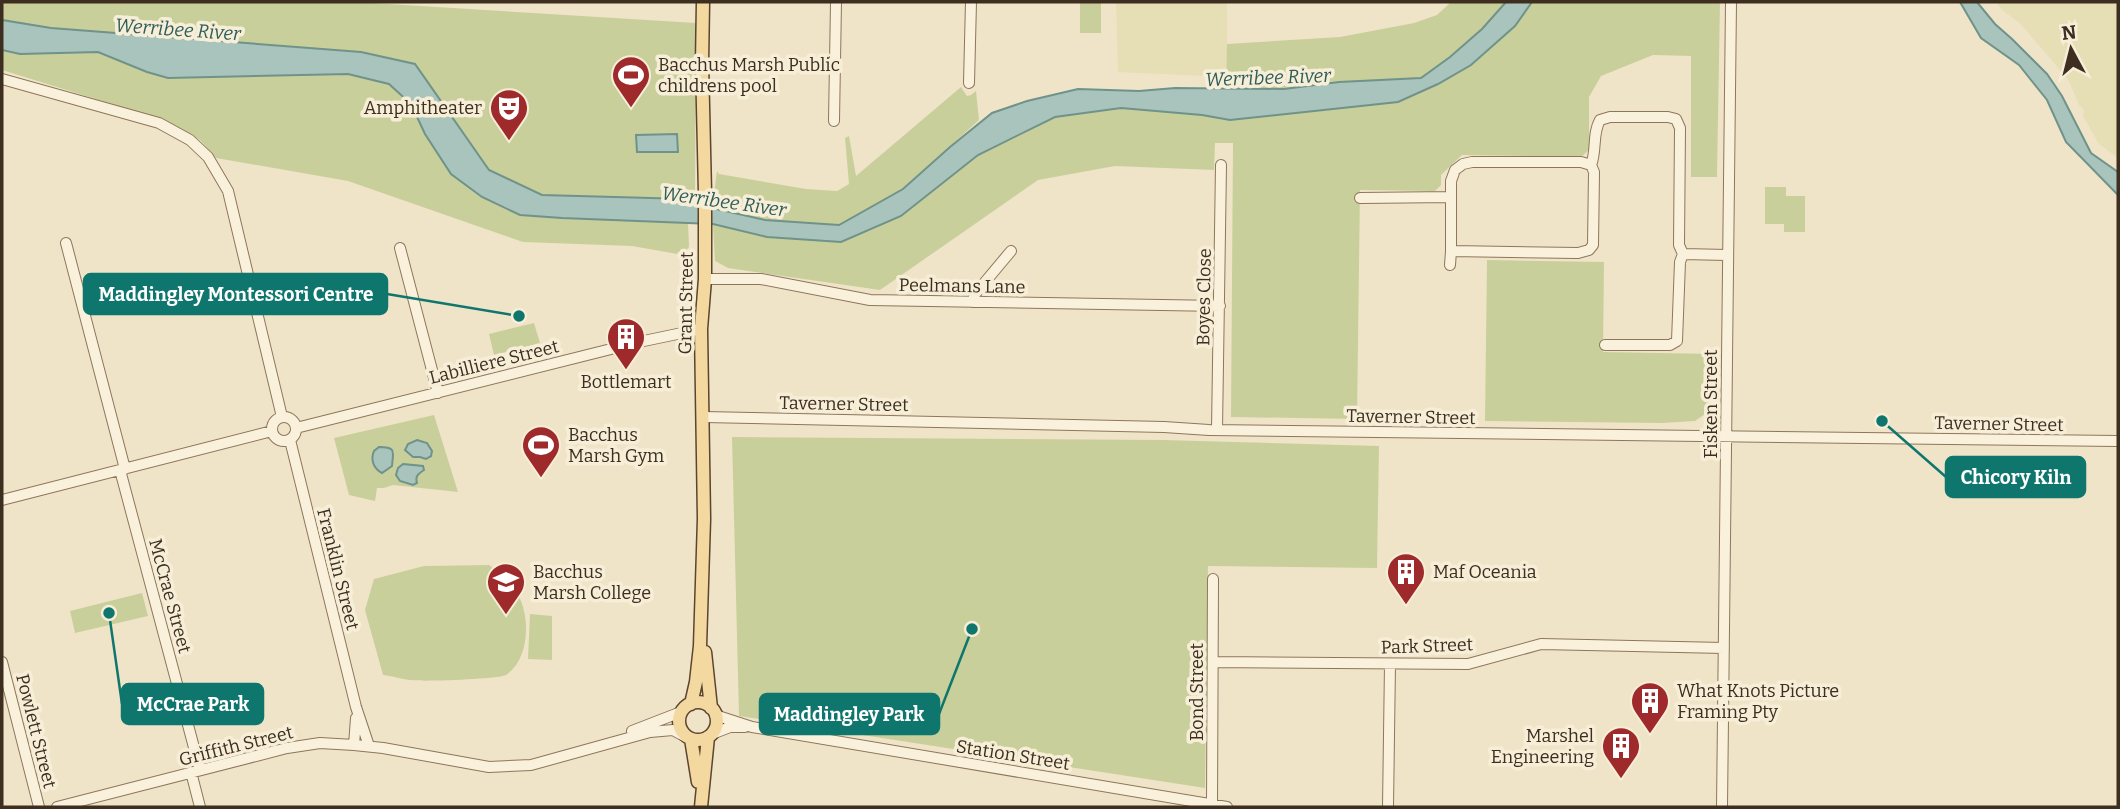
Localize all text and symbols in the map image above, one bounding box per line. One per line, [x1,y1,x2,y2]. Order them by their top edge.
water label: Werribee River [115,14,243,45]
north arrow [2036,14,2106,84]
text: N [2060,20,2078,45]
sports icon: Bacchus Marsh Public childrens pool [610,54,652,109]
place label: Bacchus Marsh Public childrens pool [658,54,840,97]
water label: Werribee River [1205,64,1332,91]
theatre icon: Amphitheater [488,87,530,142]
place label: Amphitheater [364,97,482,119]
water label: Werribee River [660,181,789,222]
street label: Boyes Close [1192,248,1216,346]
street label: Grant Street [674,251,698,355]
callout: Maddingley Montessori Centre [84,274,387,314]
street label: Peelmans Lane [898,274,1026,298]
text: Maddingley Montessori Centre [99,283,373,306]
building icon: Bottlemart [605,316,647,371]
street label: Labilliere Street [427,335,562,389]
street label: Fisken Street [1700,349,1722,459]
place label: Bottlemart [580,371,672,393]
street label: Taverner Street [779,392,909,416]
street label: Taverner Street [1346,405,1476,429]
street label: Taverner Street [1934,412,2064,436]
sports icon: Bacchus Marsh Gym [520,424,562,479]
place label: Bacchus Marsh Gym [568,424,664,467]
callout: Chicory Kiln [1946,457,2085,497]
text: Chicory Kiln [1960,466,2072,489]
street label: Franklin Street [312,506,364,633]
street label: McCrae Street [144,536,196,656]
building icon: Maf Oceania [1385,551,1427,606]
school or university icon: Bacchus Marsh College [485,561,527,616]
place label: Bacchus Marsh College [533,561,651,604]
place label: Maf Oceania [1433,561,1537,583]
street label: Park Street [1380,633,1474,659]
street label: Bond Street [1186,642,1208,741]
street label: Powlett Street [11,672,61,791]
building icon: What Knots Picture Framing Pty [1629,680,1671,735]
place label: What Knots Picture Framing Pty [1677,680,1839,723]
callout: McCrae Park [122,684,263,724]
text: McCrae Park [137,693,250,716]
callout: Maddingley Park [760,694,939,734]
text: Maddingley Park [774,703,925,726]
street label: Griffith Street [177,721,296,771]
place label: Marshel Engineering [1491,725,1594,768]
building icon: Marshel Engineering [1600,725,1642,780]
street label: Station Street [955,735,1072,775]

